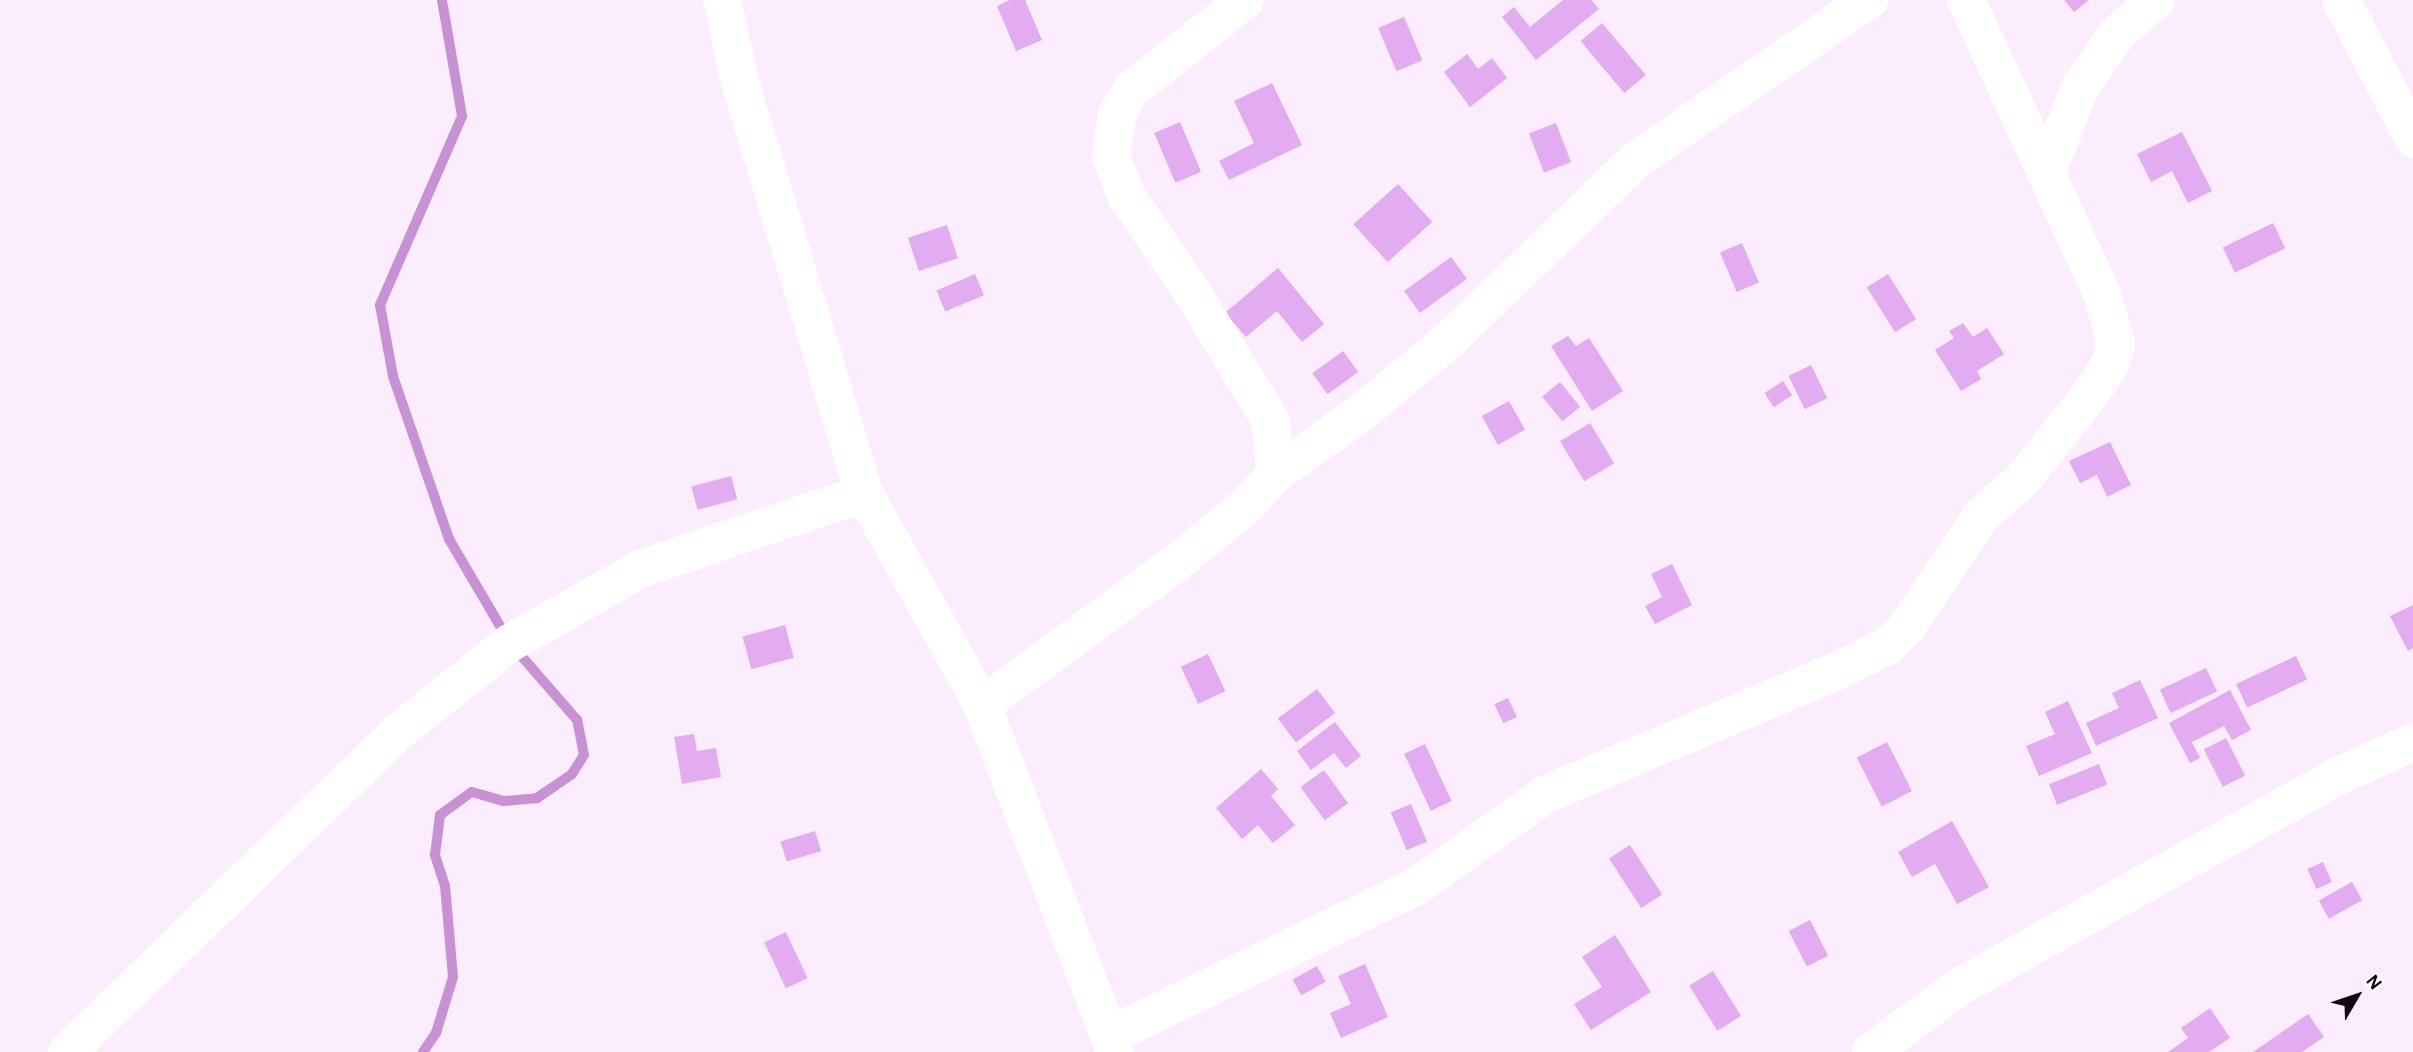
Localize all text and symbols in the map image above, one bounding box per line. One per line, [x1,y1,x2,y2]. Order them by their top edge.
north arrow [2322,961,2392,1031]
text: N [2362,971,2385,994]

